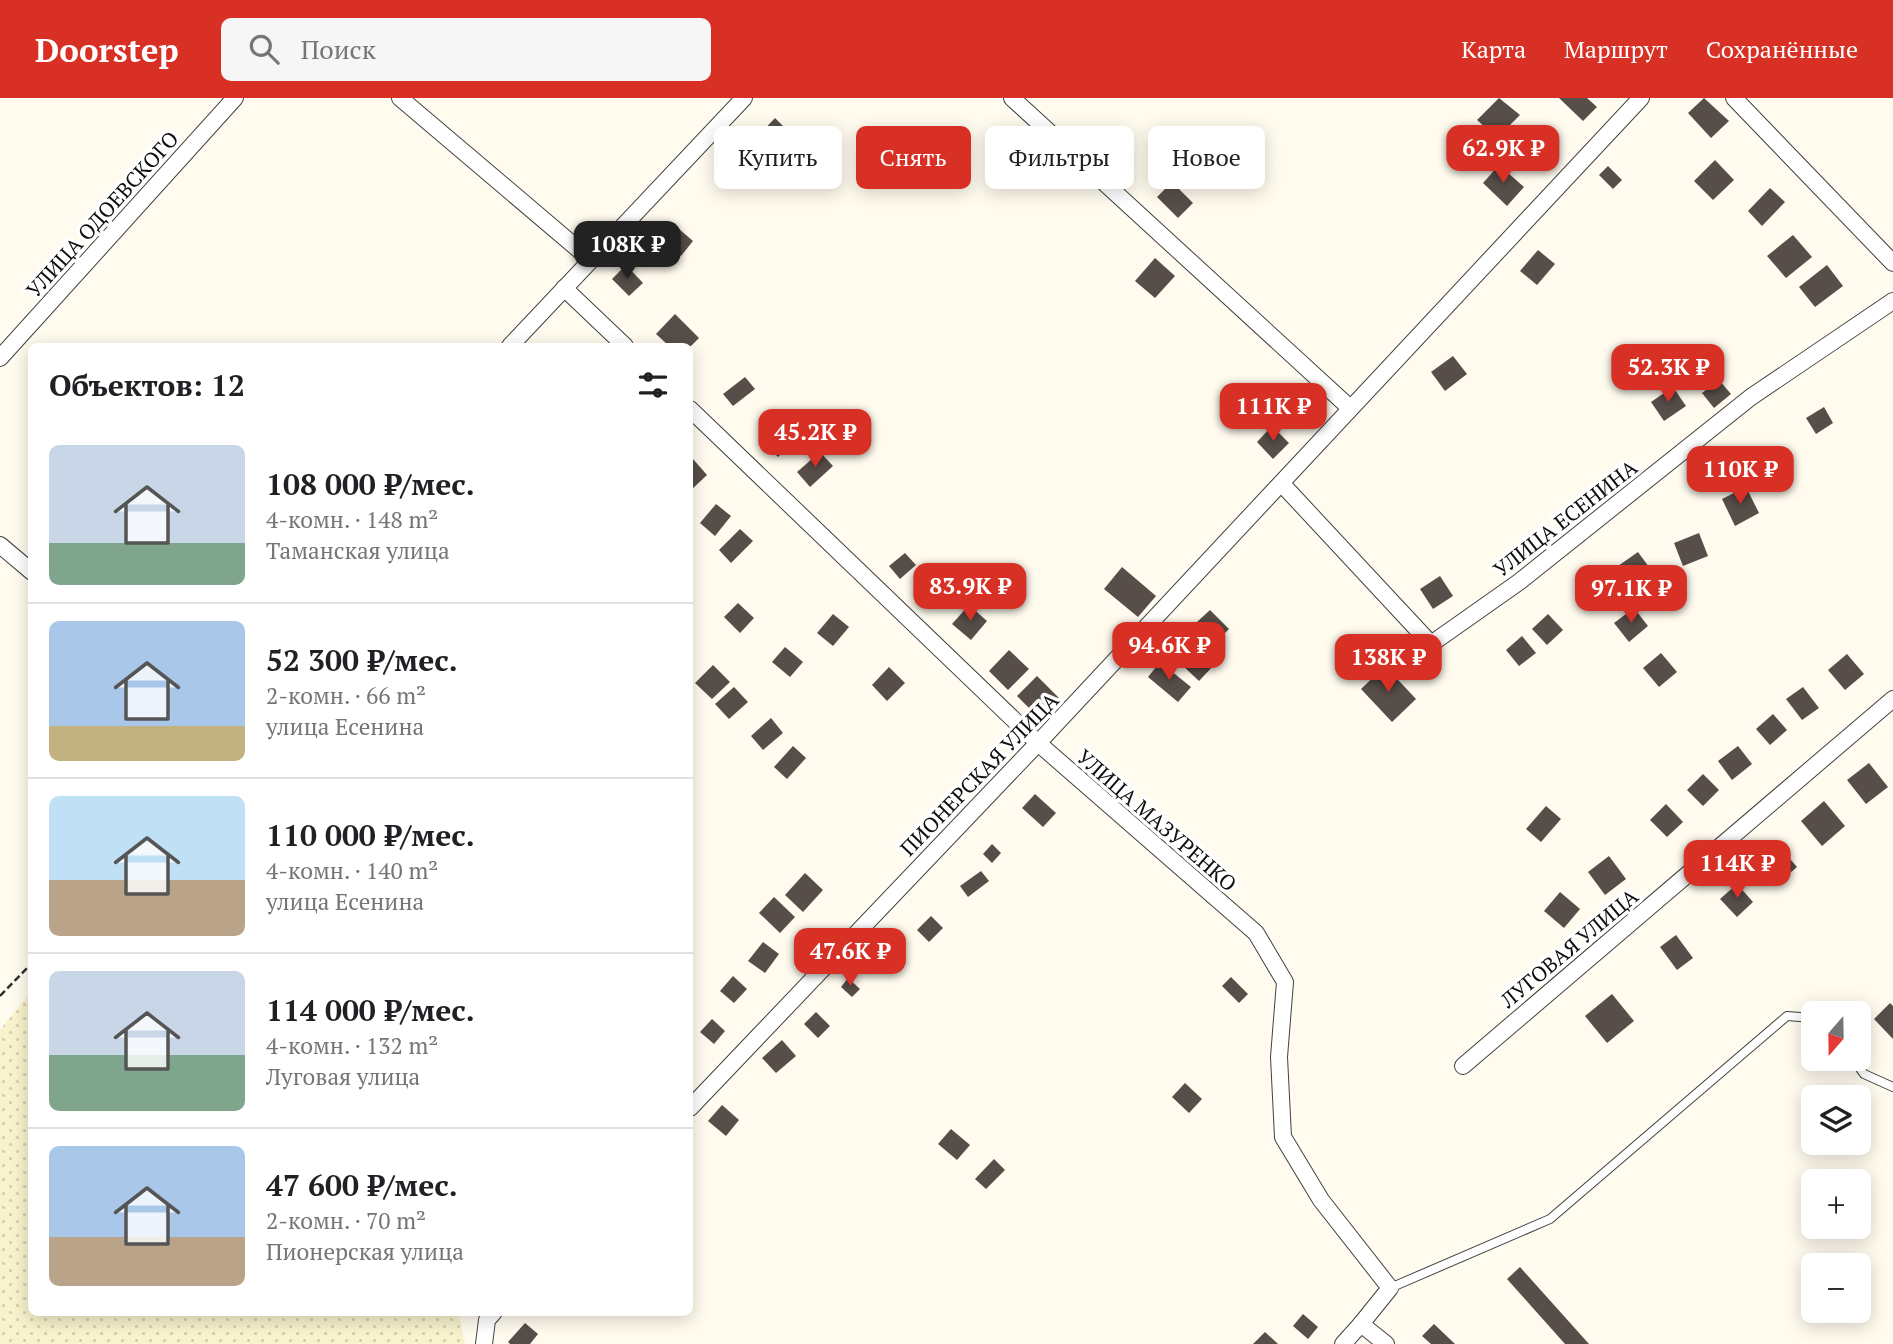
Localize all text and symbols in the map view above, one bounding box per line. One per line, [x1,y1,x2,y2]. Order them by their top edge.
search box [221,18,711,81]
text: Doorstep [35,28,179,71]
icon: search [245,30,283,68]
text: Поиск [301,32,376,66]
text: Карта [1461,33,1526,65]
text: Маршрут [1564,33,1668,65]
text: Сохранённые [1706,33,1858,65]
street label: УЛИЦА ОДОЕВСКОГО [20,125,184,303]
chip: Купить [714,126,842,189]
chip: Снять [856,126,971,189]
chip: Фильтры [985,126,1134,189]
chip: Новое [1148,126,1265,189]
pin: 62.9K ₽ [1438,126,1568,185]
text: 62.9K ₽ [1462,132,1544,163]
pin: 108K ₽ [570,222,684,281]
text: 108K ₽ [590,228,664,259]
pin: 52.3K ₽ [1603,344,1733,404]
text: 52.3K ₽ [1627,351,1709,382]
text: Объектов: 12 [49,365,245,405]
icon: filters [634,366,672,404]
pin: 111K ₽ [1216,384,1330,443]
text: 111K ₽ [1236,390,1310,421]
pin: 45.2K ₽ [750,410,880,469]
text: 45.2K ₽ [774,416,856,447]
pin: 110K ₽ [1683,446,1797,506]
street label: УЛИЦА ЕСЕНИНА [1487,453,1643,583]
text: 110K ₽ [1703,453,1777,484]
text: 108 000 ₽/мес. [266,464,475,504]
icon: home [105,473,189,557]
text: 4-комн. · 148 m² [266,504,438,535]
text: Таманская улица [266,535,450,566]
pin: 83.9K ₽ [905,564,1035,623]
pin: 97.1K ₽ [1566,566,1696,625]
text: 83.9K ₽ [929,570,1011,601]
text: 97.1K ₽ [1591,572,1671,603]
pin: 94.6K ₽ [1104,622,1234,682]
text: 94.6K ₽ [1128,629,1210,660]
pin: 138K ₽ [1331,634,1445,694]
text: 52 300 ₽/мес. [266,640,458,680]
text: 138K ₽ [1351,641,1425,672]
icon: home [105,649,189,733]
text: 2-комн. · 66 m² [266,680,426,711]
street label: ПИОНЕРСКАЯ УЛИЦА [894,686,1065,862]
text: улица Есенина [266,711,424,742]
street label: УЛИЦА МАЗУРЕНКО [1071,743,1243,897]
text: 110 000 ₽/мес. [266,815,475,855]
icon: home [105,824,189,908]
pin: 114K ₽ [1680,840,1794,900]
text: 114K ₽ [1700,847,1774,878]
text: 4-комн. · 140 m² [266,855,438,886]
street label: ЛУГОВАЯ УЛИЦА [1494,882,1644,1014]
text: улица Есенина [266,886,424,917]
pin: 47.6K ₽ [785,928,915,988]
text: 47.6K ₽ [810,935,890,966]
text: 114 000 ₽/мес. [266,990,475,1030]
icon: home [105,999,189,1083]
north arrow [1801,1001,1871,1071]
map controls [1801,1001,1871,1323]
text: 4-комн. · 132 m² [266,1030,438,1061]
text: Луговая улица [266,1061,420,1092]
button: layers [1801,1085,1871,1155]
text: 47 600 ₽/мес. [266,1165,458,1205]
button: + [1801,1169,1871,1239]
icon: home [105,1174,189,1258]
text: 2-комн. · 70 m² [266,1205,426,1236]
text: Пионерская улица [266,1236,464,1267]
button: − [1801,1253,1871,1323]

